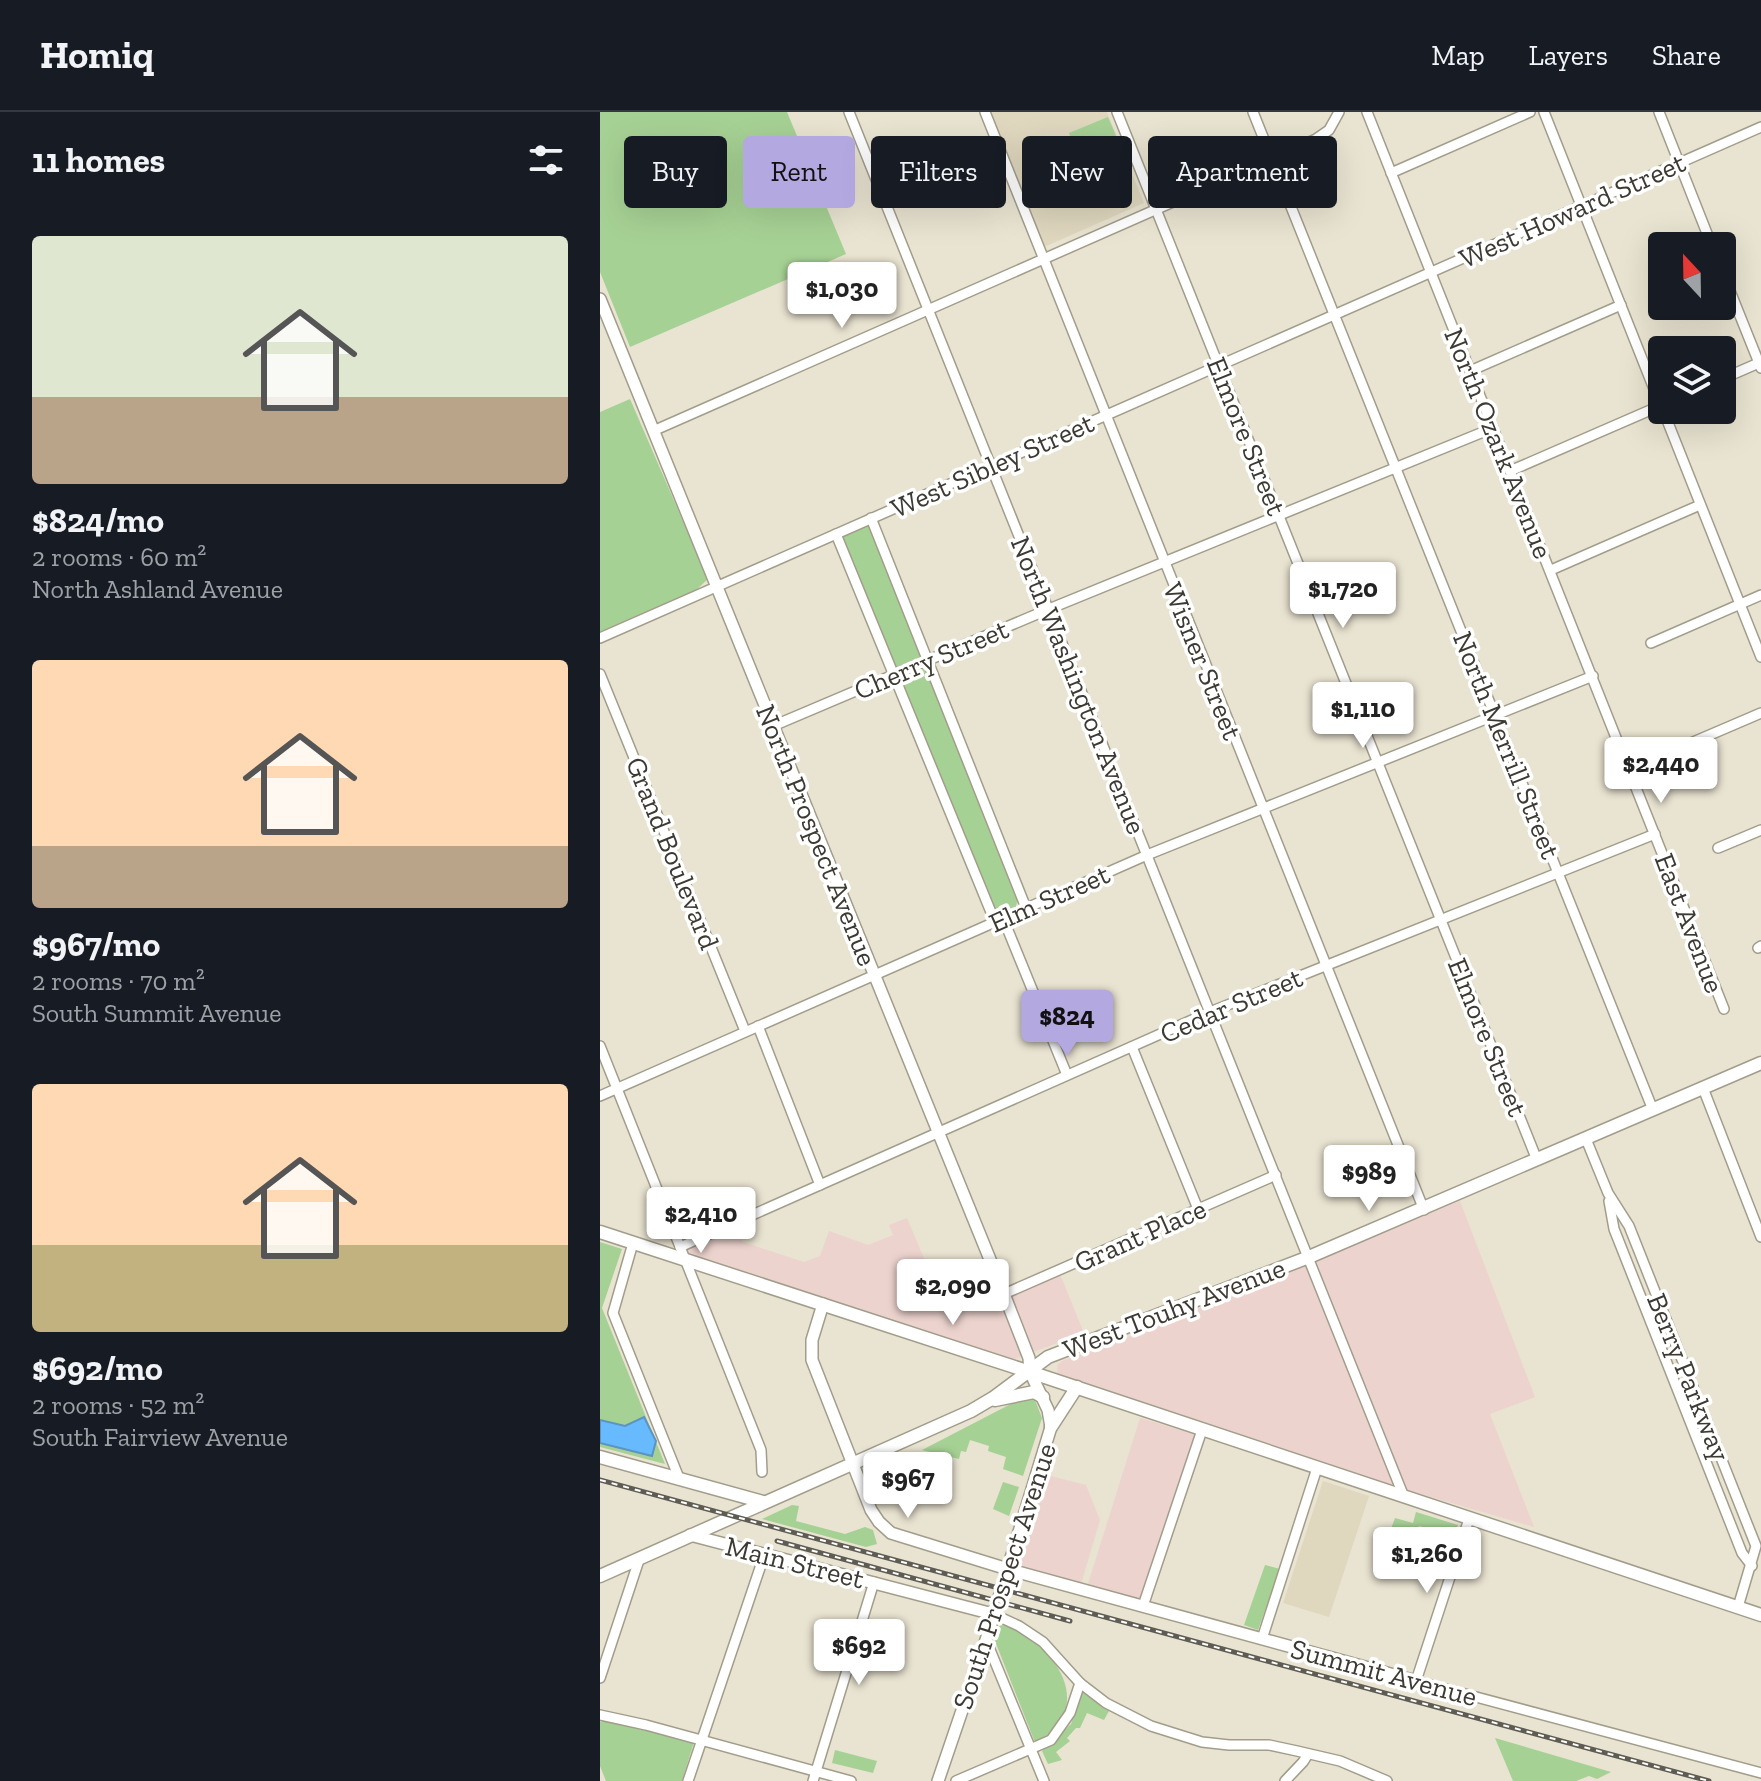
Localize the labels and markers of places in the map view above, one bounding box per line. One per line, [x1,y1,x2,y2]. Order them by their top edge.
pin: $1,030 [777,262,907,330]
pin: $1,720 [1278,562,1408,630]
pin: $1,110 [1298,682,1428,750]
pin: $2,440 [1596,737,1726,805]
pin: $824 [1020,990,1114,1058]
pin: $989 [1322,1145,1416,1213]
pin: $2,410 [636,1187,766,1255]
pin: $2,090 [888,1259,1018,1327]
pin: $967 [861,1452,955,1520]
pin: $1,260 [1362,1527,1492,1595]
pin: $692 [812,1619,906,1687]

